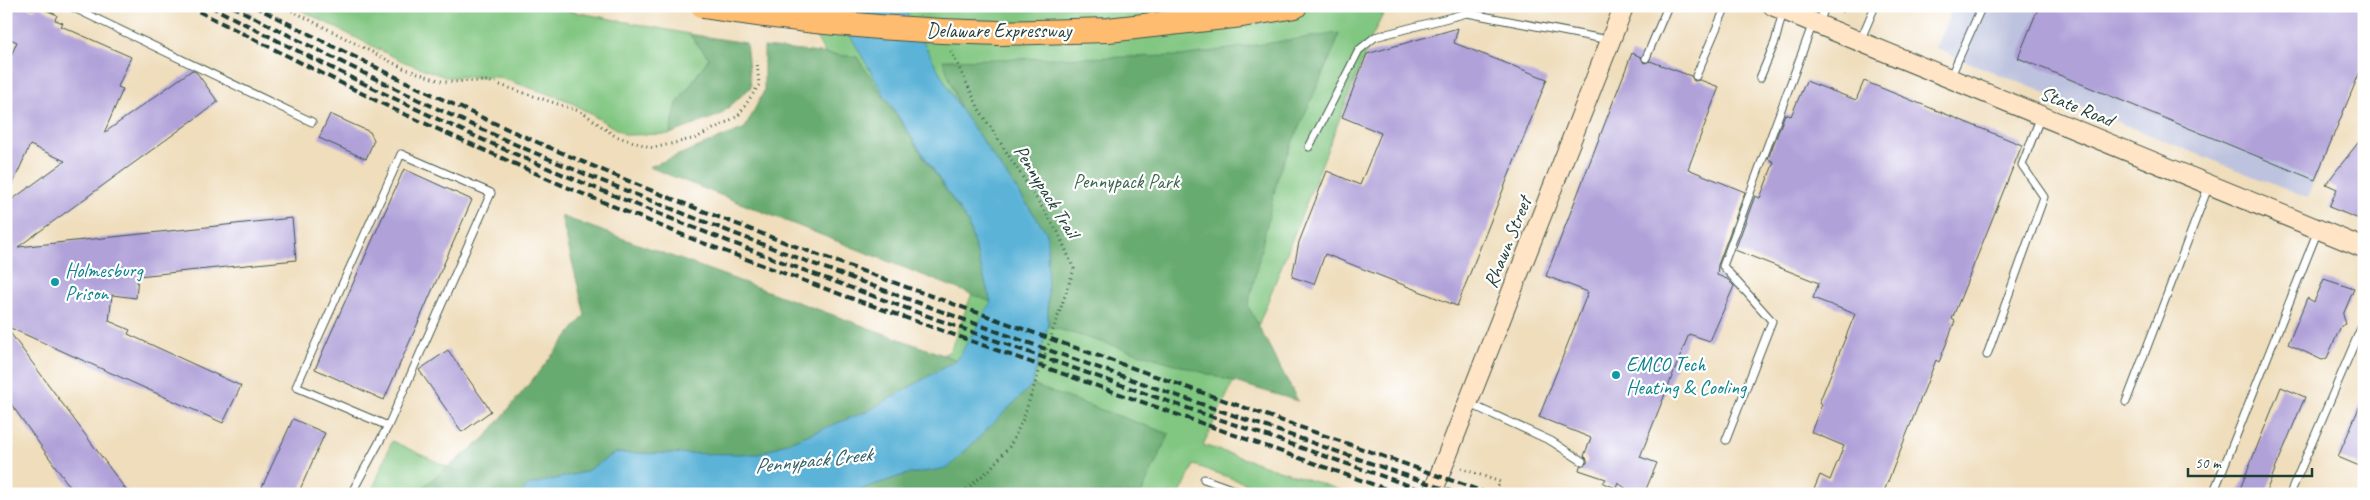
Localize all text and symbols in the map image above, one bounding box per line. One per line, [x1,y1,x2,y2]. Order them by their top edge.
street label: Delaware Expressway [927,18,1074,43]
street label: State Road [2036,80,2120,134]
street label: Pennypack Trail [1008,140,1087,245]
park label: Pennypack Park [1073,169,1181,194]
street label: Rhawn Street [1478,190,1538,291]
place label: Holmesburg Prison [65,258,145,306]
marker: Holmesburg Prison [49,276,61,288]
place label: EMCO Tech Heating & Cooling [1626,352,1748,400]
marker: EMCO Tech Heating & Cooling [1610,369,1622,381]
water label: Pennypack Creek [753,441,876,479]
scale bar [2188,445,2311,477]
text: 50 m [2195,454,2222,473]

